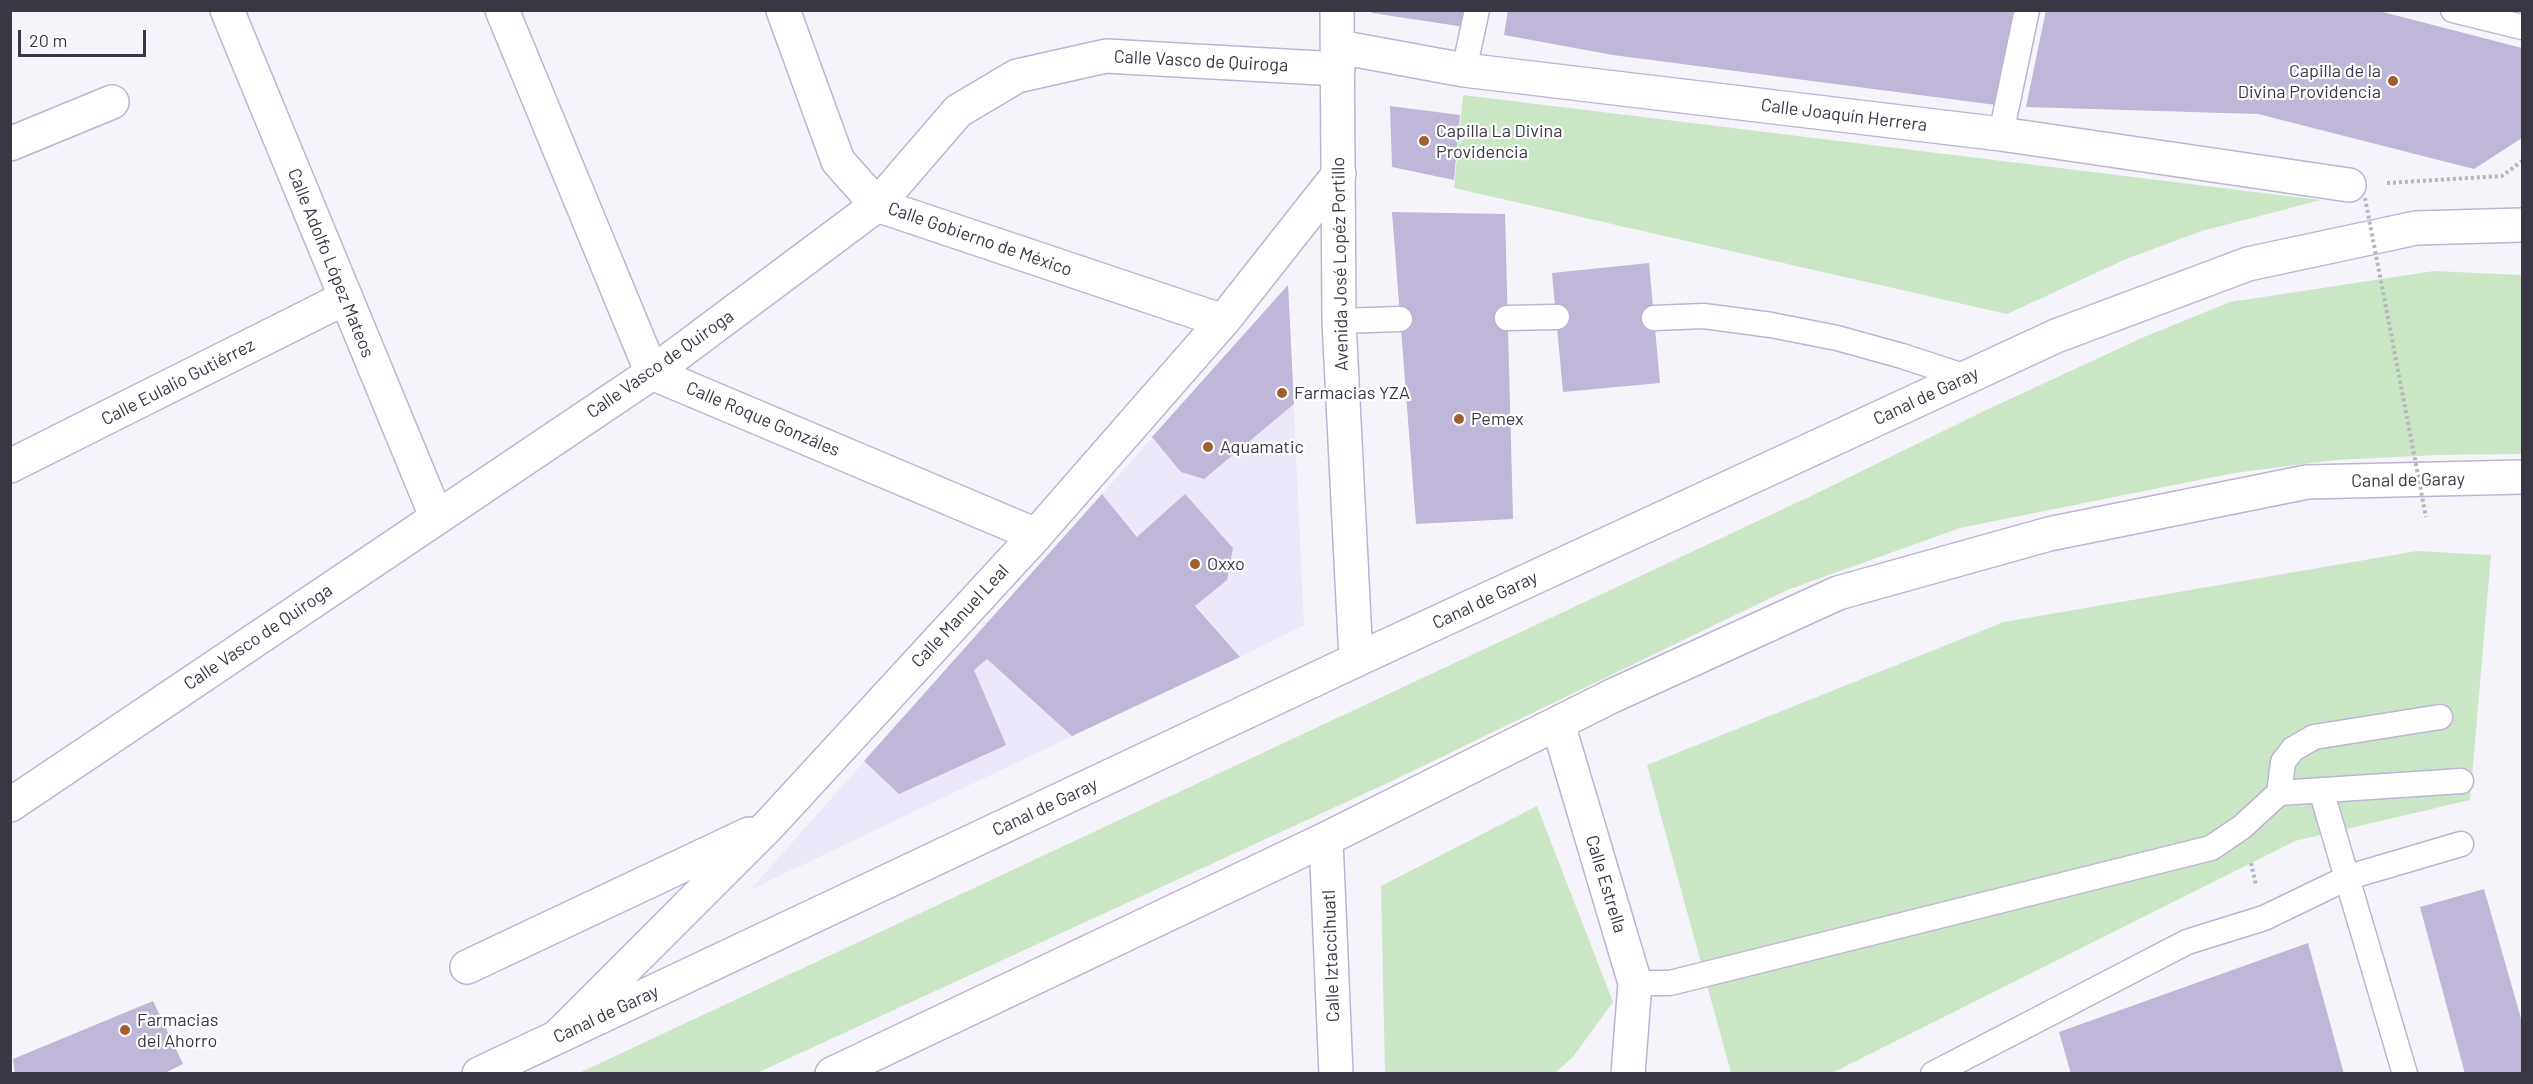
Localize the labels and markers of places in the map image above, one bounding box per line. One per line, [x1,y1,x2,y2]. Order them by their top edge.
place label: Capilla de la Divina Providencia [2238,60,2381,103]
marker: Capilla de la Divina Providencia [2386,74,2400,88]
place label: Capilla La Divina Providencia [1436,120,1562,162]
marker: Capilla La Divina Providencia [1417,134,1431,148]
place label: Farmacias YZA [1294,382,1410,404]
marker: Farmacias YZA [1275,386,1289,400]
place label: Pemex [1471,408,1524,430]
marker: Pemex [1452,412,1466,426]
place label: Aquamatic [1220,436,1304,458]
marker: Aquamatic [1201,440,1215,454]
place label: Oxxo [1207,553,1245,575]
marker: Oxxo [1188,557,1202,571]
place label: Farmacias del Ahorro [137,1009,218,1052]
marker: Farmacias del Ahorro [118,1023,132,1037]

